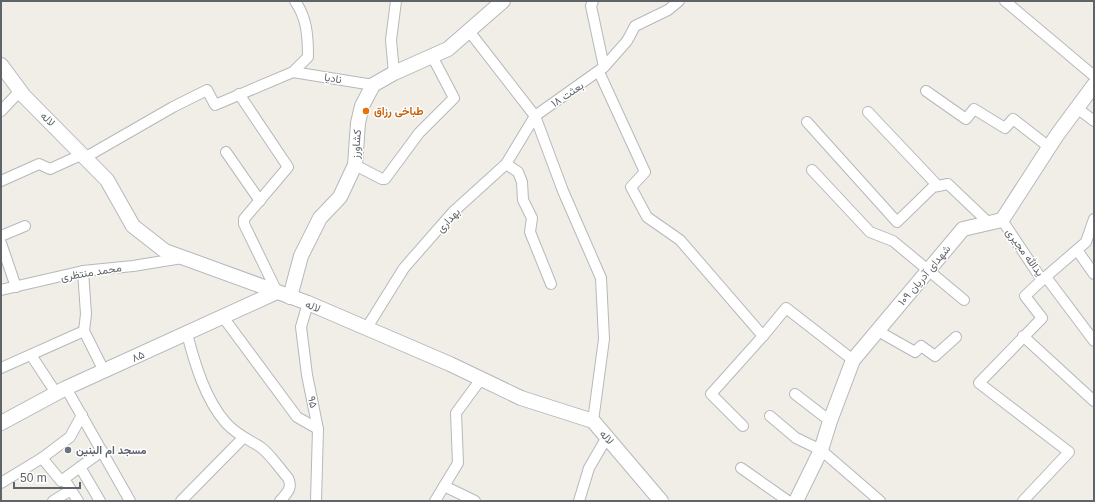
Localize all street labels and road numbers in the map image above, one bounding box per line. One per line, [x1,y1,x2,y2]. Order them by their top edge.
street label: نادیا [323,71,343,86]
street label: بعثت ۱۸ [549,79,586,110]
street label: لاله [38,109,58,129]
street label: کشاورز [349,129,364,160]
street label: بهداری [434,205,463,235]
street label: یدالله مجیری [1003,226,1046,279]
street label: شهدای آدریان ۱۰۹ [895,242,954,308]
street label: محمد منتظری [60,261,123,284]
street label: لاله [304,298,322,314]
street label: ۸۵ [130,348,146,364]
street label: ۹۵ [306,395,320,409]
street label: لاله [598,427,616,447]

